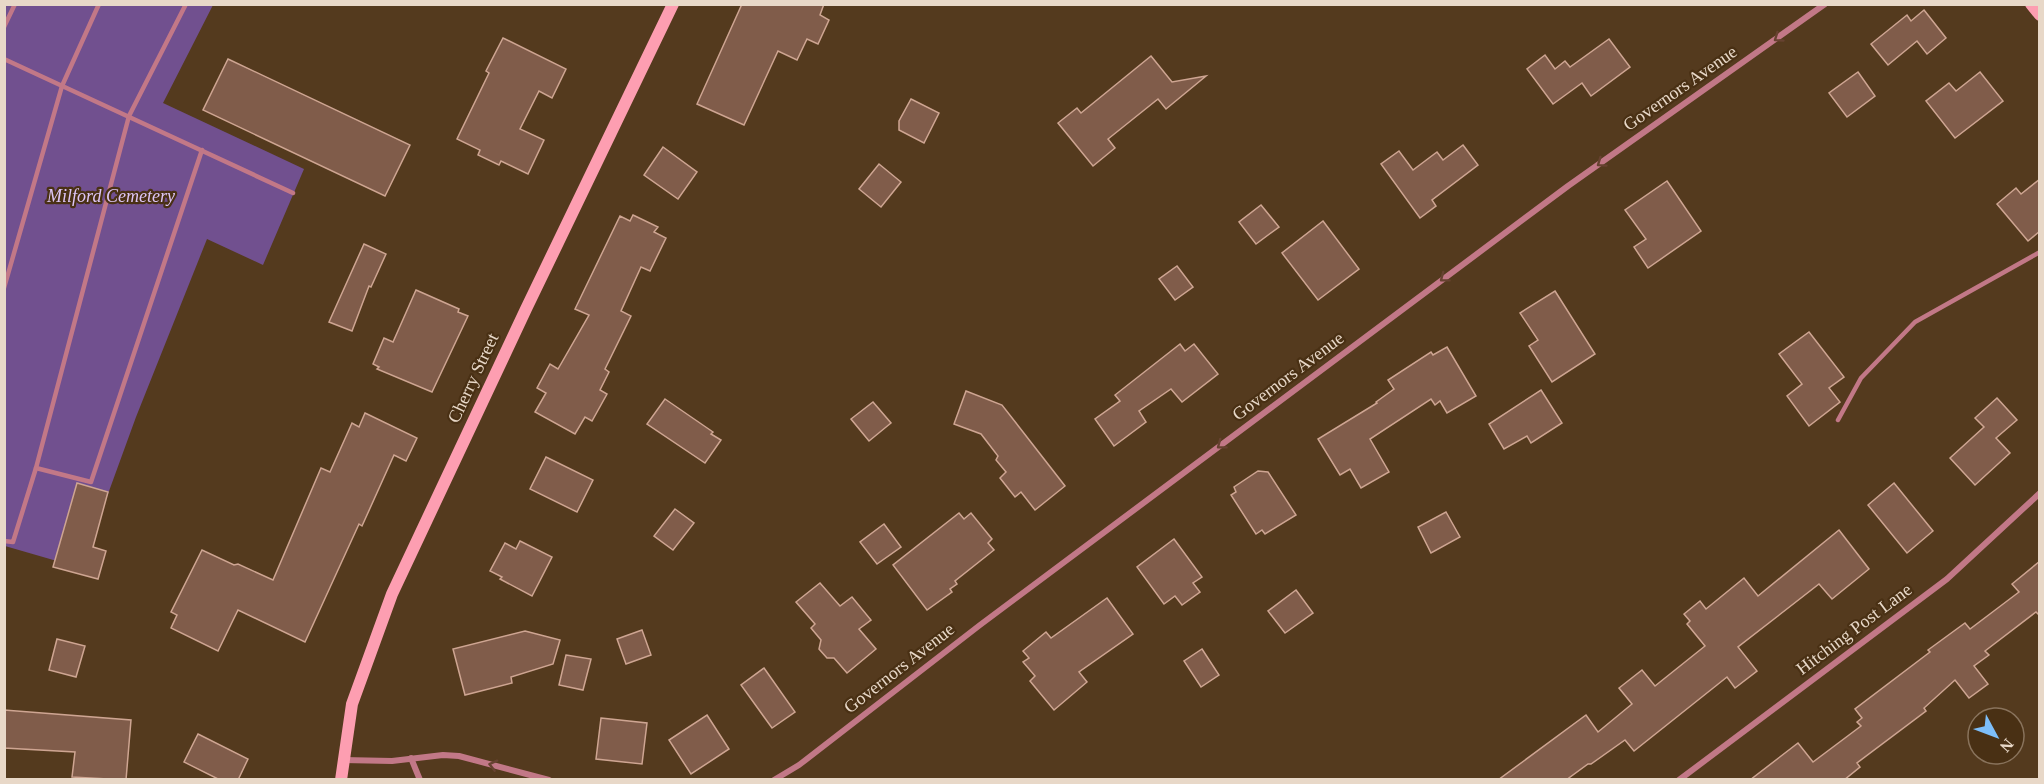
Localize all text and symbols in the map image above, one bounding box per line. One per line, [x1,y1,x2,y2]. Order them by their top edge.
one-way arrow [1773,31,1784,42]
street label: Governors Avenue [1619,41,1741,135]
one-way arrow [1597,156,1608,167]
park label: Milford Cemetery [46,186,175,206]
one-way arrow [1440,271,1451,282]
street label: Governors Avenue [1228,328,1348,424]
street label: Cherry Street [444,330,502,426]
one-way arrow [1216,438,1227,449]
street label: Hitching Post Lane [1792,579,1916,679]
street label: Governors Avenue [840,619,958,717]
north arrow [1966,706,2026,766]
text: N [1996,736,2017,756]
one-way arrow [488,760,498,772]

